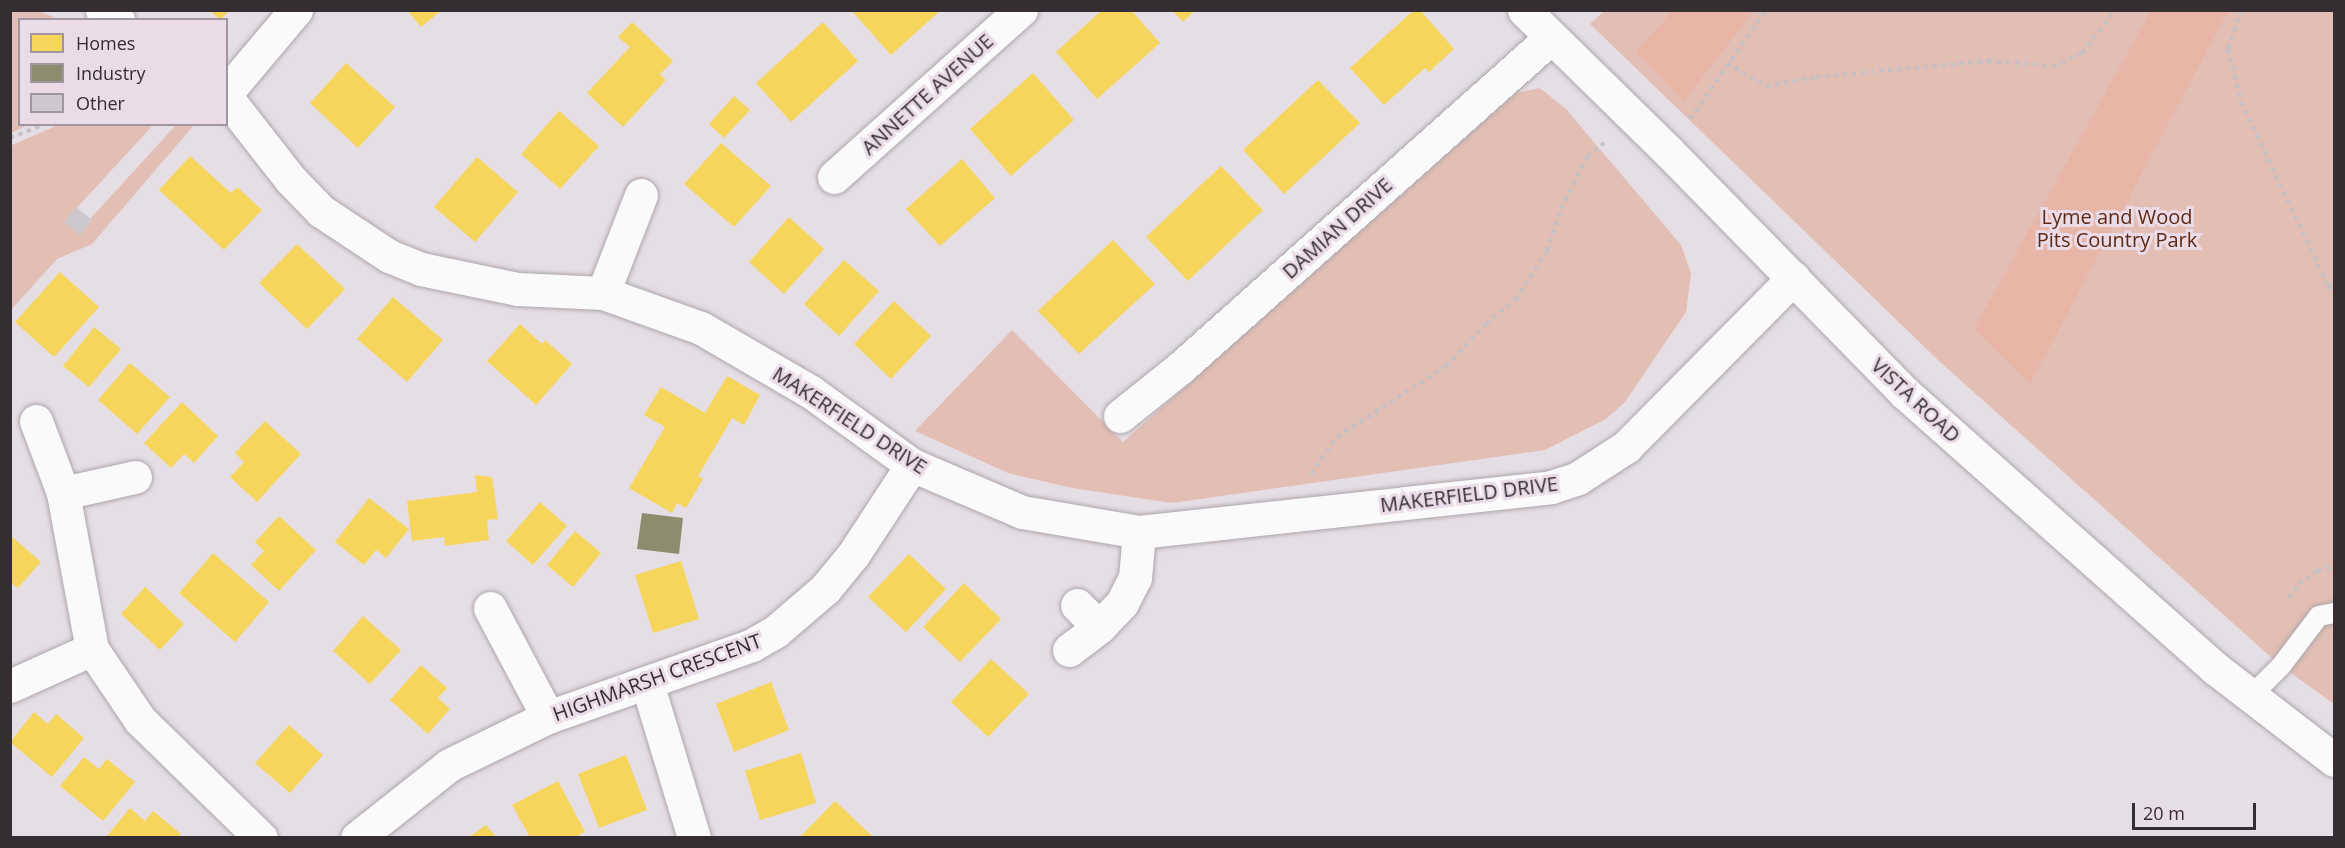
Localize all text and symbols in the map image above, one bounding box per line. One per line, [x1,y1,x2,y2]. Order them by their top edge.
legend [18,18,228,126]
street label: ANNETTE AVENUE [856,29,998,159]
text: Homes [76,31,135,55]
text: Industry [76,61,146,85]
text: Other [76,91,125,115]
street label: DAMIAN DRIVE [1277,173,1397,283]
park label: Lyme and Wood Pits Country Park [2037,205,2197,252]
street label: VISTA ROAD [1867,353,1965,447]
street label: MAKERFIELD DRIVE [768,361,932,479]
street label: MAKERFIELD DRIVE [1379,471,1559,517]
street label: HIGHMARSH CRESCENT [549,628,765,726]
scale bar [2135,791,2260,829]
text: 20 m [2143,801,2185,825]

